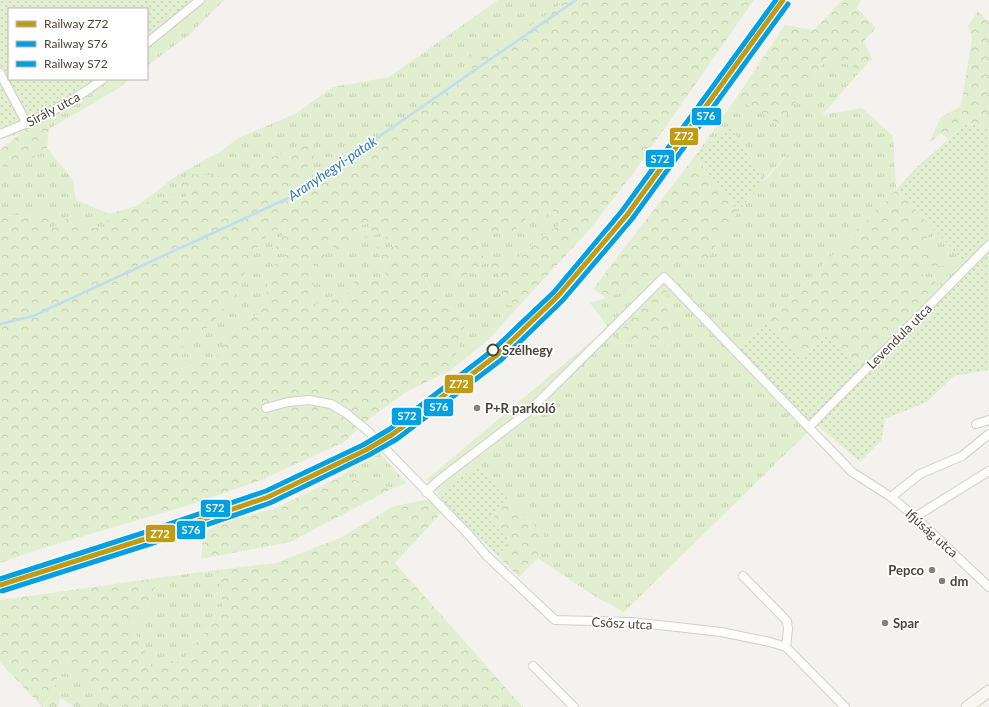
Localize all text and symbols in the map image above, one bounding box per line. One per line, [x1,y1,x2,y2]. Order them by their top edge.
legend [8,8,148,80]
text: Railway Z72 [44,16,108,31]
text: Railway S76 [44,36,108,51]
text: Railway S72 [44,56,108,71]
street label: Sirály utca [23,88,83,130]
line badge: S76 [691,107,722,126]
text: S76 [697,109,716,122]
line badge: Z72 [669,127,699,146]
text: Z72 [674,129,694,142]
water label: Aranyhegyi-patak [284,132,380,204]
line badge: S72 [645,149,675,168]
text: S72 [651,152,669,165]
street label: Levendula utca [863,300,935,372]
place label: Szélhegy [502,342,553,358]
marker: Szélhegy [486,343,500,357]
line badge: Z72 [444,374,474,394]
text: Z72 [449,377,469,390]
line badge: S76 [423,398,454,417]
text: S76 [430,400,449,413]
place label: P+R parkoló [485,400,556,416]
marker: P+R parkoló [472,403,482,413]
line badge: S72 [391,407,422,426]
text: S72 [398,409,416,422]
line badge: S72 [200,499,231,518]
text: S72 [206,501,224,514]
street label: Ifjúság utca [903,505,961,561]
line badge: S76 [176,520,206,540]
text: S76 [182,523,201,536]
line badge: Z72 [145,524,176,543]
text: Z72 [150,527,170,540]
place label: Pepco [888,562,925,578]
marker: Pepco [927,565,937,575]
place label: dm [950,573,968,589]
marker: dm [937,576,947,586]
street label: Csősz utca [591,613,653,633]
place label: Spar [893,615,919,631]
marker: Spar [880,618,890,628]

